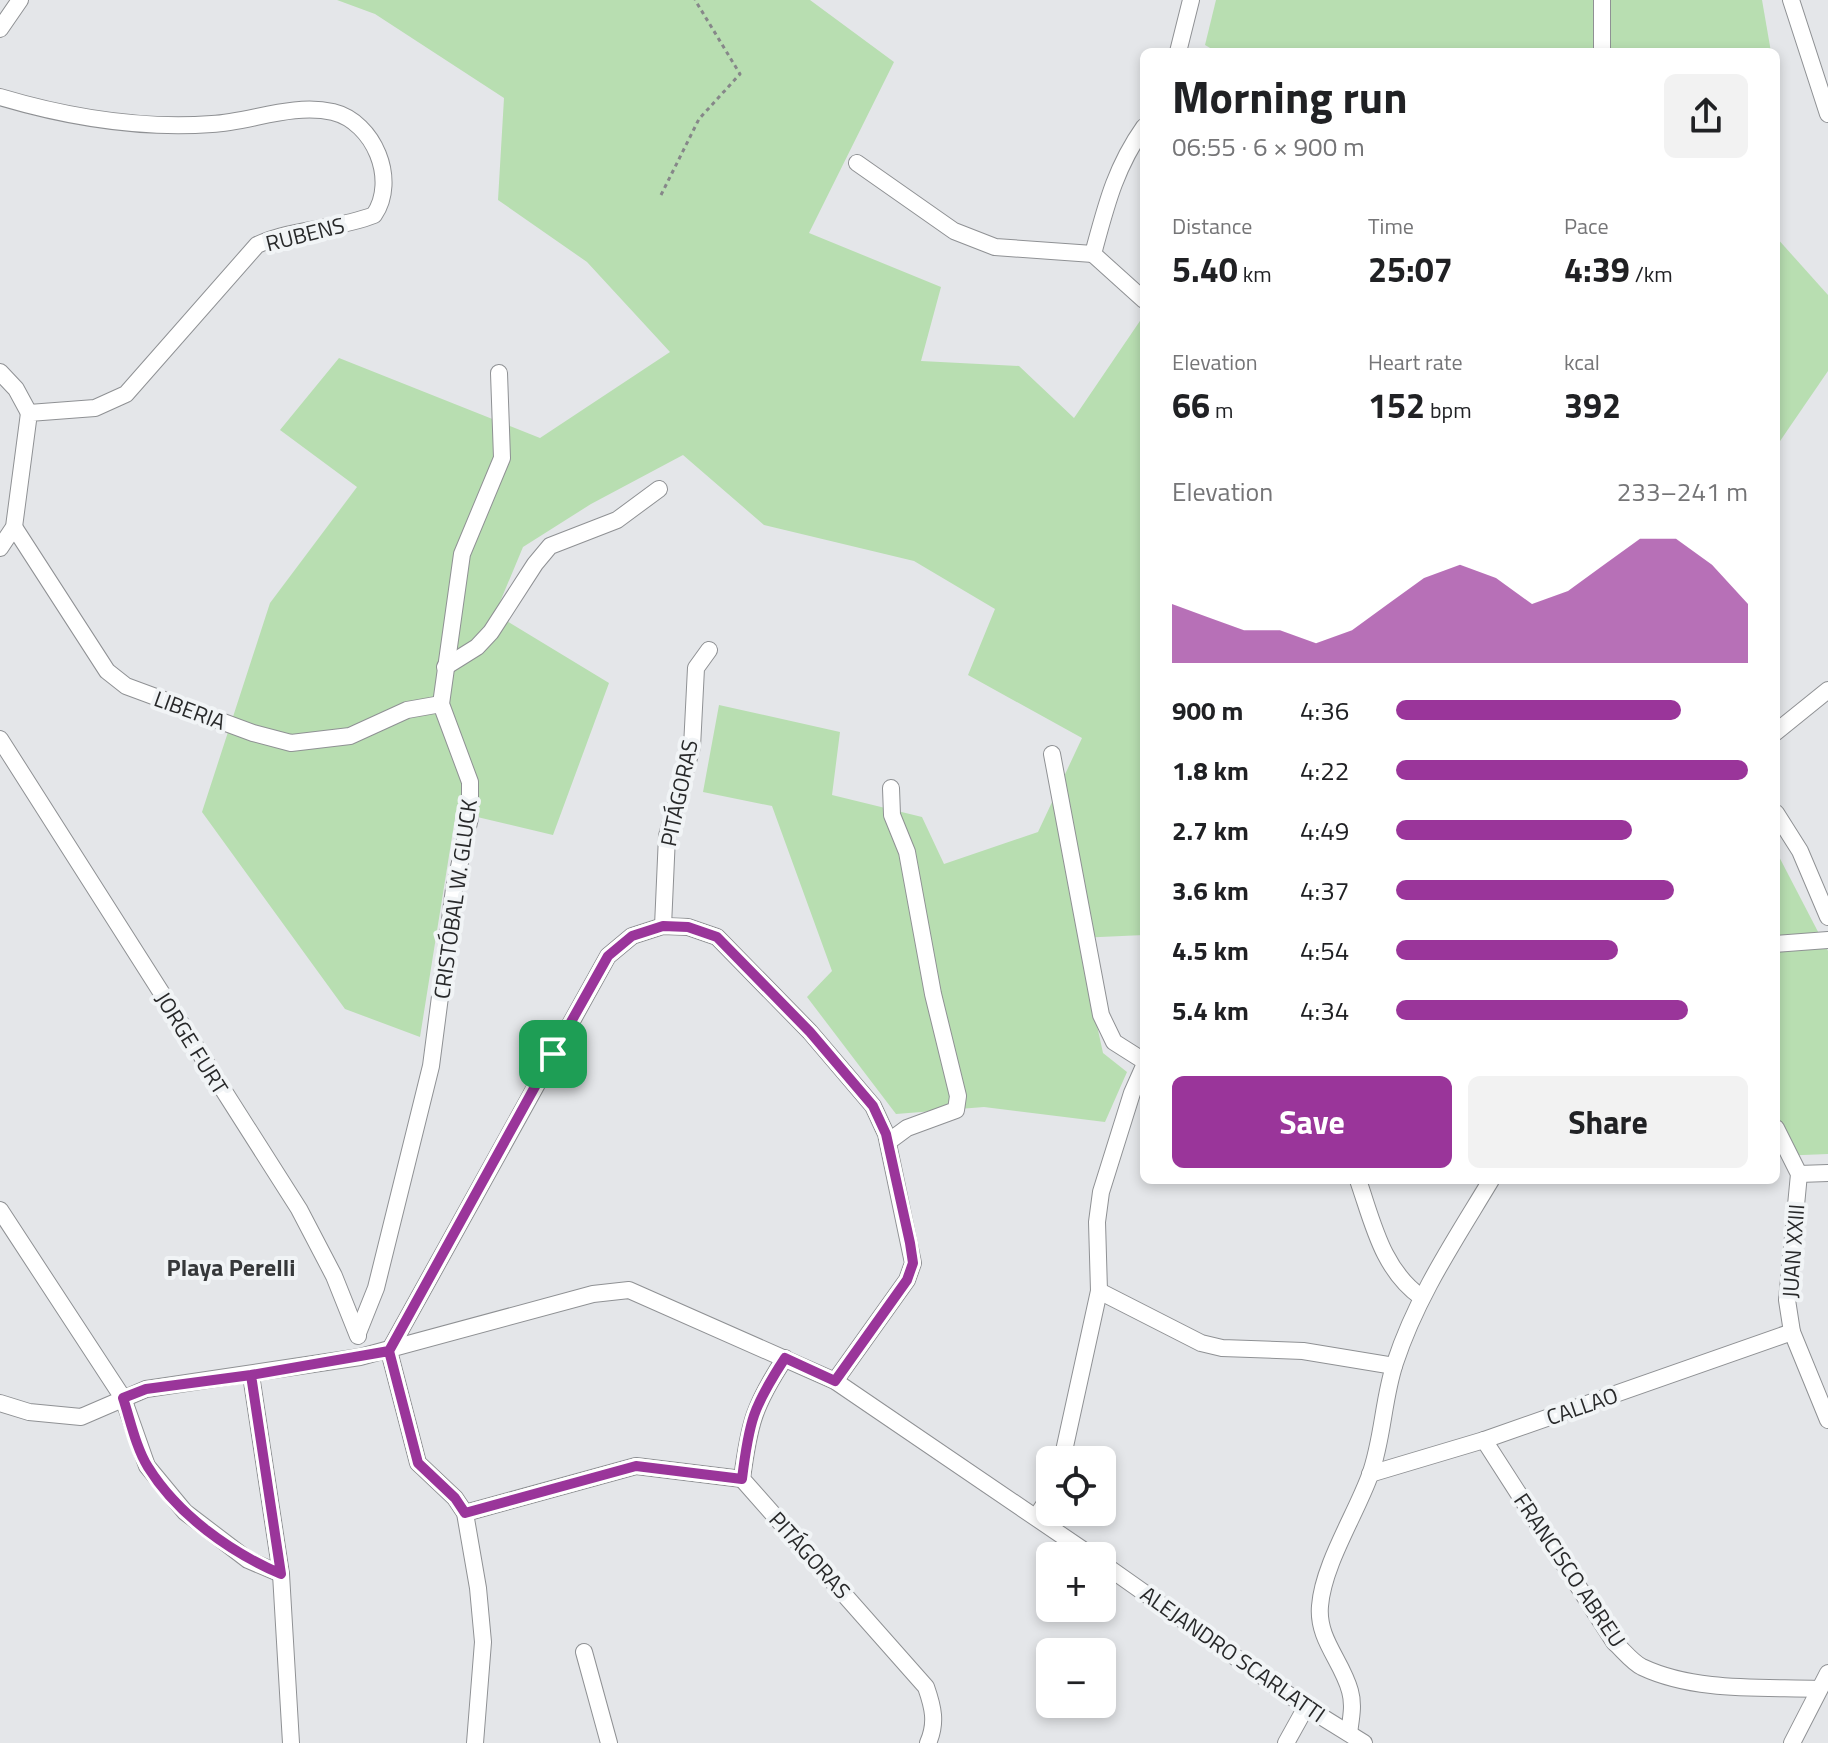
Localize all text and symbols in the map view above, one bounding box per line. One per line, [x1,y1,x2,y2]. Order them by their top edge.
text: Morning run [1172,63,1408,130]
button: share [1664,74,1748,158]
text: 06:55 · 6 × 900 m [1172,127,1365,166]
street label: RUBENS [262,208,348,260]
text: Distance [1172,209,1252,243]
text: Time [1368,209,1414,243]
text: Pace [1564,209,1609,243]
text: 5.40 [1172,243,1238,295]
text: 25:07 [1368,243,1453,295]
text: 4:39 [1564,243,1630,295]
text: km [1238,257,1272,291]
text: /km [1630,257,1673,291]
text: Elevation [1172,345,1258,379]
text: Heart rate [1368,345,1463,379]
text: kcal [1564,345,1600,379]
text: 66 [1172,379,1210,431]
text: 152 [1368,379,1425,431]
text: 392 [1564,379,1621,431]
text: m [1210,393,1233,427]
text: bpm [1425,393,1472,427]
text: Elevation [1172,472,1273,511]
text: 233–241 m [1617,472,1748,511]
street label: LIBERIA [150,681,230,739]
text: 900 m [1172,691,1243,730]
text: 4:36 [1300,691,1349,730]
street label: PITÁGORAS [651,737,707,849]
text: 1.8 km [1172,751,1249,790]
text: 4:22 [1300,751,1349,790]
street label: CRISTÓBAL W. GLUCK [424,797,486,1001]
text: 2.7 km [1172,811,1249,850]
text: 4:49 [1300,811,1349,850]
text: 3.6 km [1172,871,1249,910]
text: 4:37 [1300,871,1349,910]
text: 4.5 km [1172,931,1249,970]
text: 4:54 [1300,931,1349,970]
street label: JORGE FURT [147,985,237,1101]
text: 5.4 km [1172,991,1249,1030]
text: 4:34 [1300,991,1349,1030]
pin [519,1020,587,1088]
icon: arrive [531,1032,575,1076]
button: Save [1172,1076,1452,1168]
button: Share [1468,1076,1748,1168]
street label: JUAN XXIII [1773,1203,1813,1299]
district label: Playa Perelli [167,1249,295,1285]
street label: CALLAO [1542,1378,1622,1434]
map controls [1036,1446,1116,1718]
button: locate [1036,1446,1116,1526]
street label: FRANCISCO ABREU [1506,1486,1634,1654]
street label: PITÁGORAS [761,1503,859,1607]
button: + [1036,1542,1116,1622]
street label: ALEJANDRO SCARLATTI [1134,1577,1332,1731]
button: − [1036,1638,1116,1718]

